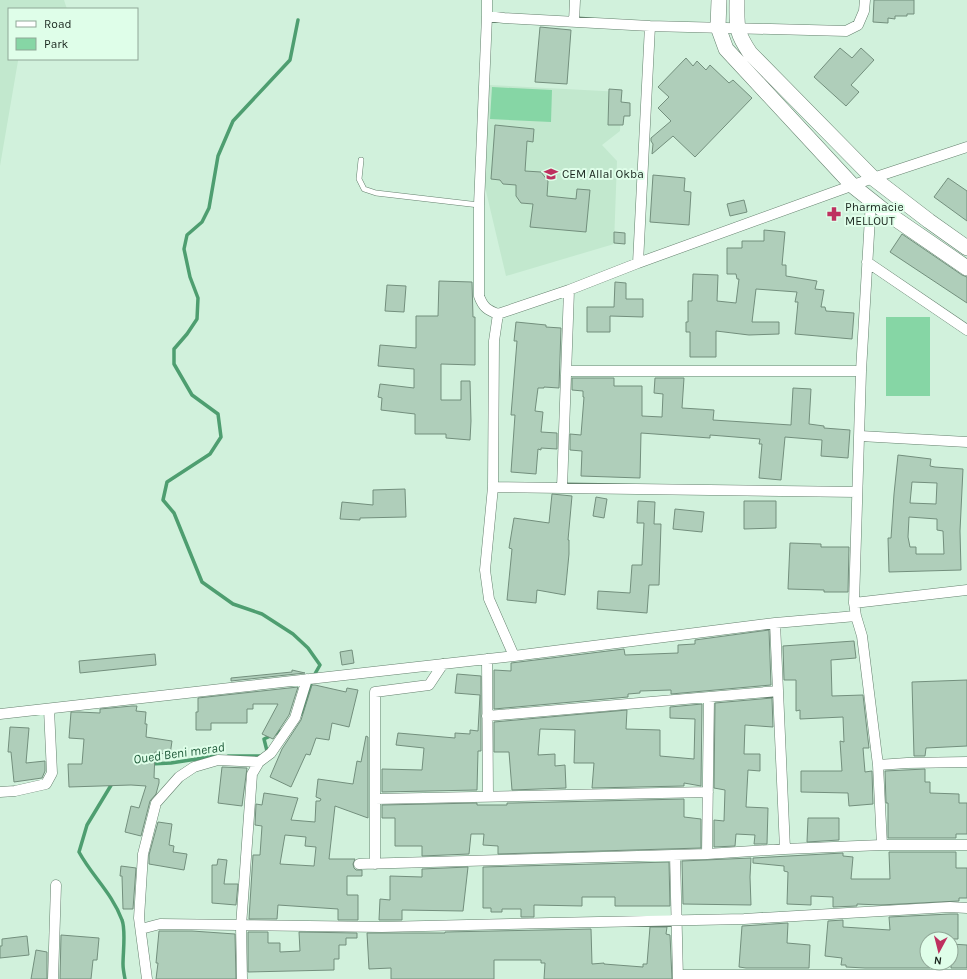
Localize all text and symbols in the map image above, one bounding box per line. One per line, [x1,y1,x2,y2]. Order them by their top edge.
legend [8,8,138,60]
text: Road [44,17,72,31]
text: Park [44,37,69,51]
school or university icon: CEM Allal Okba [543,166,559,182]
place label: CEM Allal Okba [562,167,644,181]
place label: Pharmacie MELLOUT [845,200,904,228]
pharmacy icon: Pharmacie MELLOUT [826,206,842,222]
water label: Oued Beni merad [132,739,226,767]
north arrow [919,931,959,971]
text: N [933,953,943,967]

